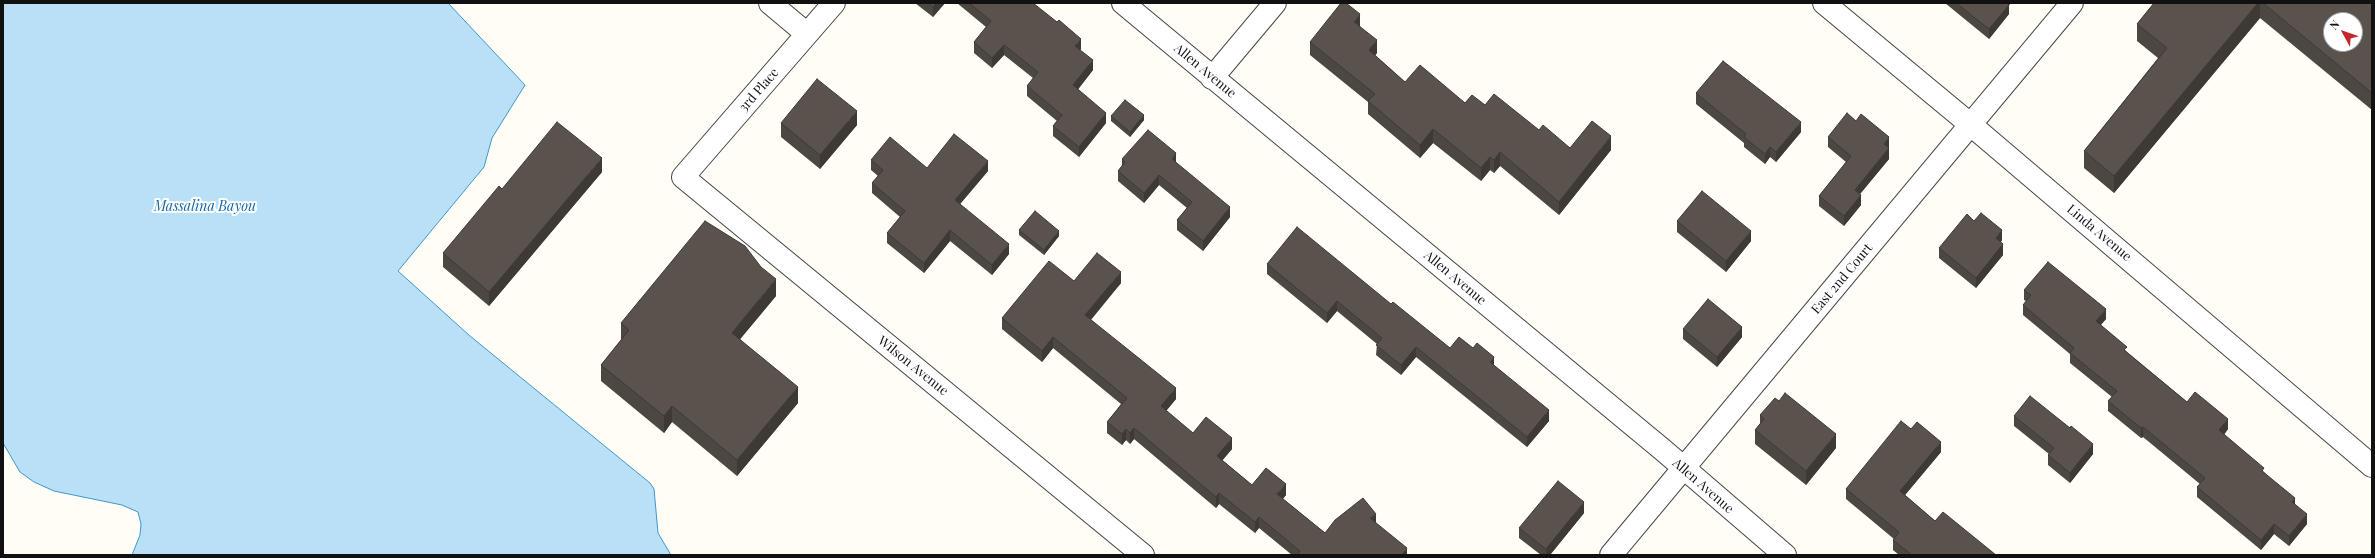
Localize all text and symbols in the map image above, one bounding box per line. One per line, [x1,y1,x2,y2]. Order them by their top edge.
north arrow [2323,12,2363,52]
text: N [2326,17,2342,32]
street label: Allen Avenue [1171,41,1239,101]
street label: 3rd Place [736,65,782,115]
water label: Massalina Bayou [154,199,256,215]
street label: Linda Avenue [2064,202,2134,264]
street label: East 2nd Court [1808,241,1876,317]
street label: Allen Avenue [1421,248,1489,308]
street label: Wilson Avenue [875,333,951,399]
street label: Allen Avenue [1669,455,1737,517]

